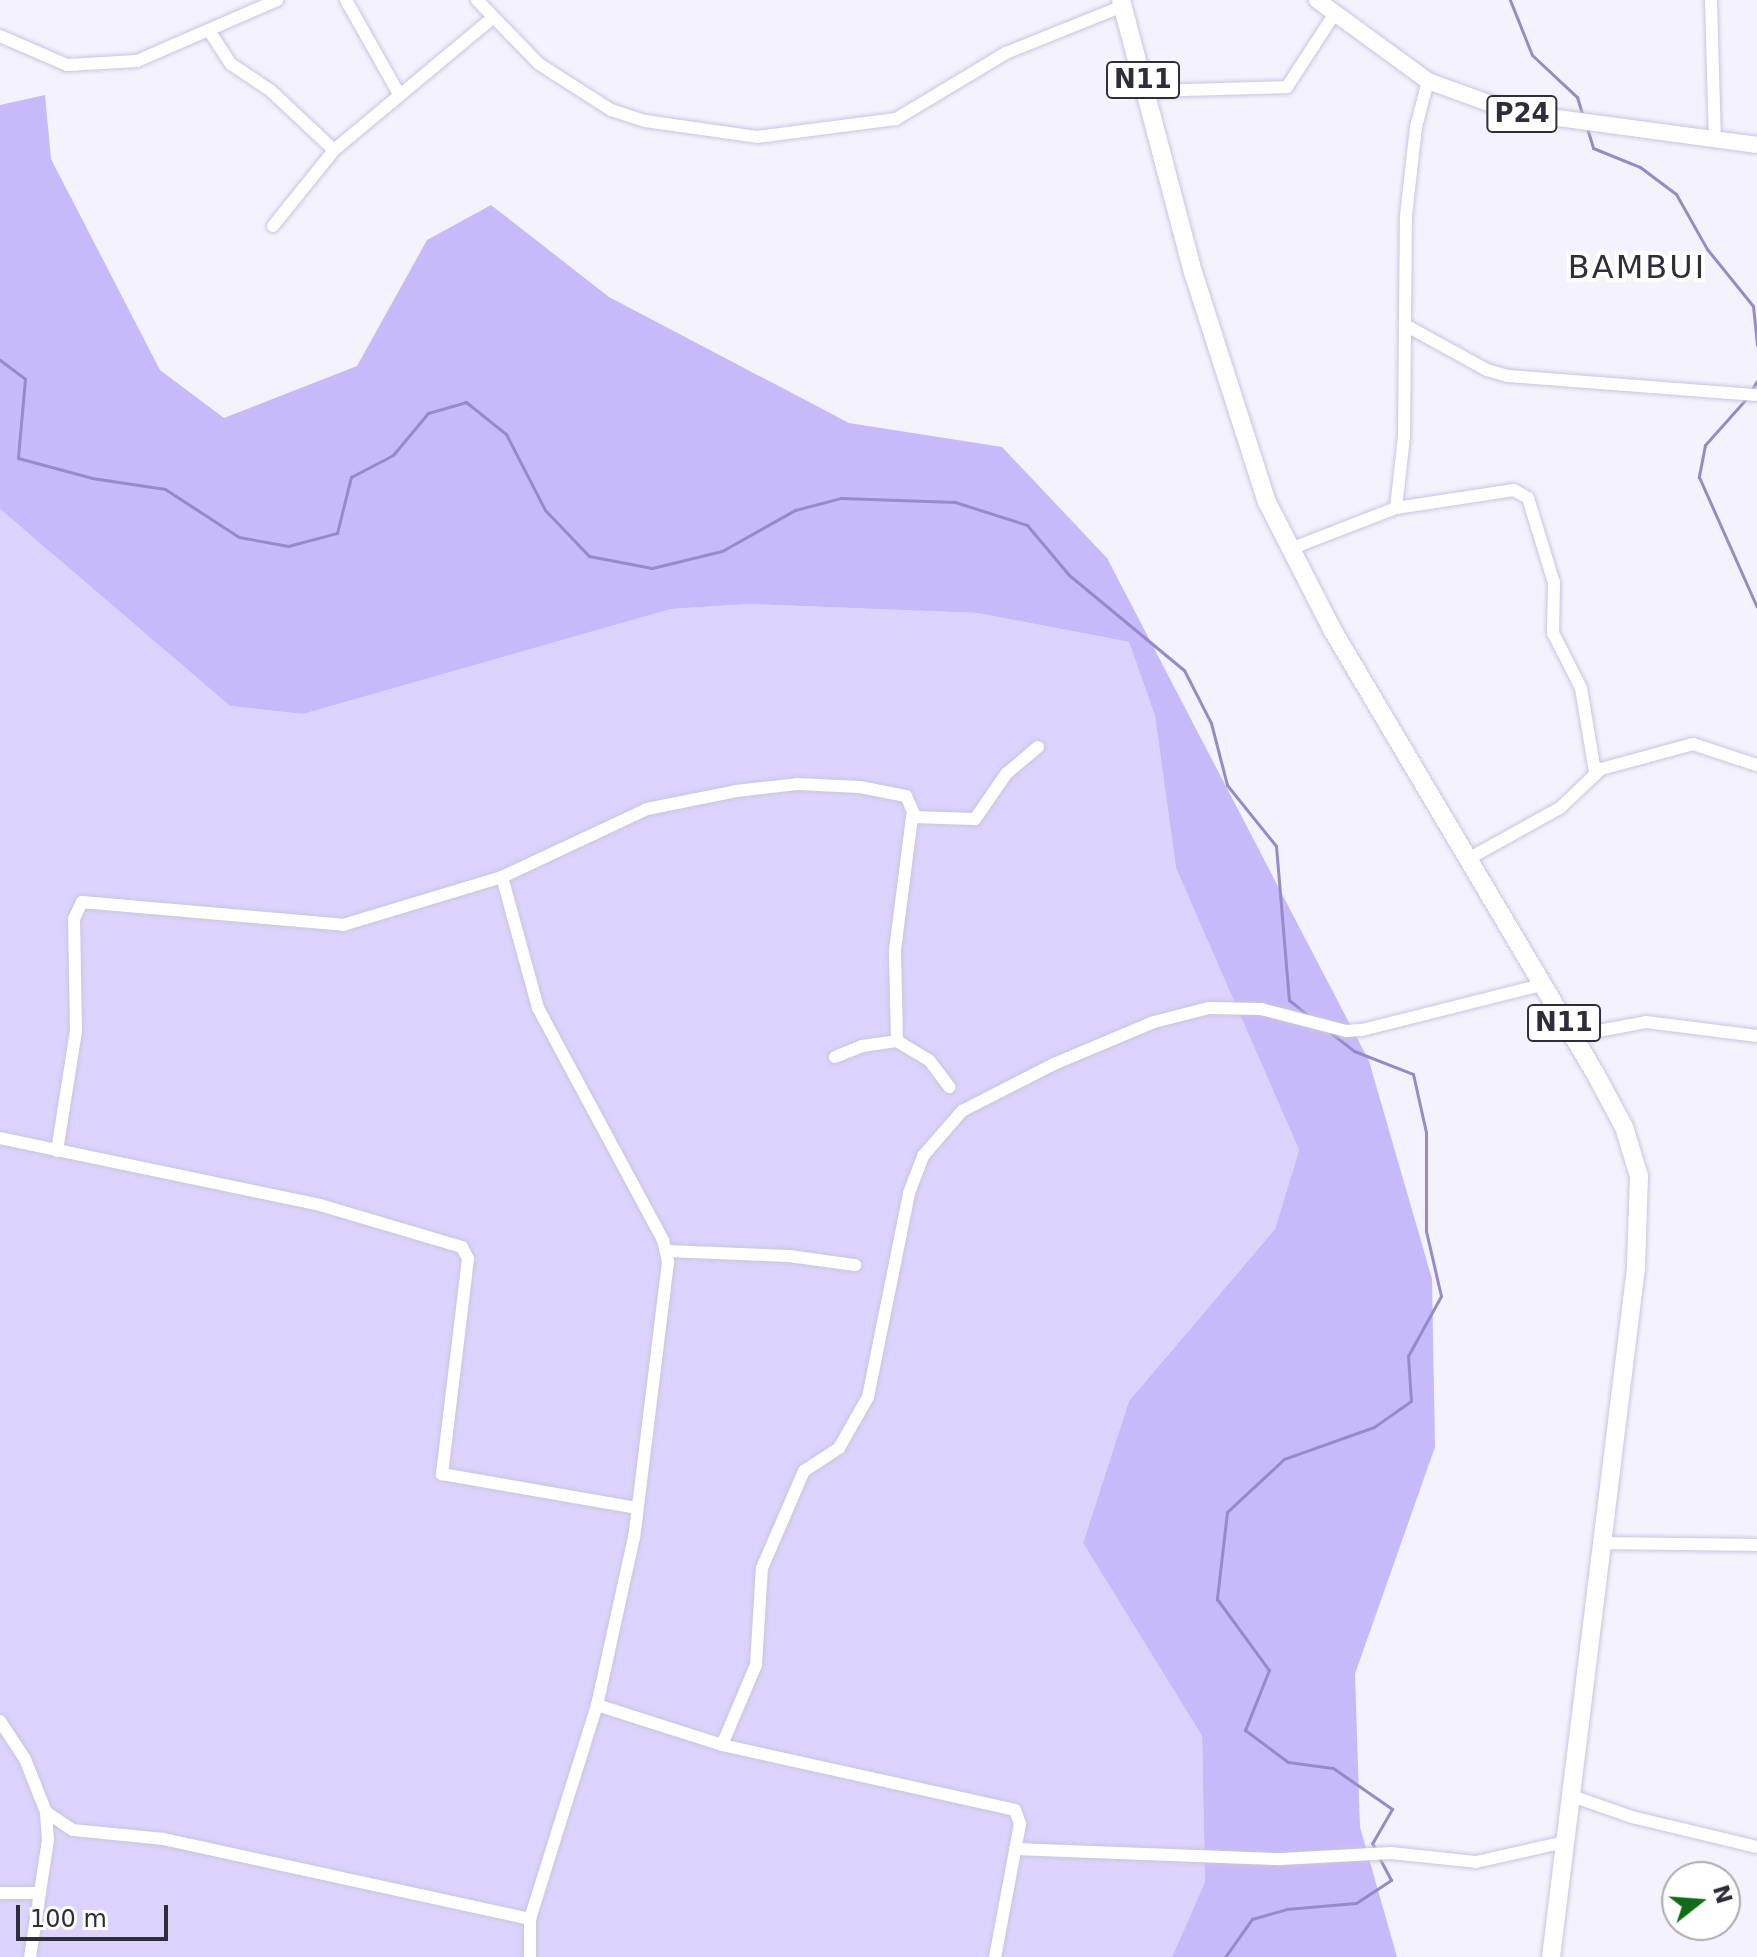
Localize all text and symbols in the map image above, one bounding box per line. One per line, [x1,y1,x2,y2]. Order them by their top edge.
road number: N11 [1105,58,1181,102]
road number: P24 [1486,92,1558,136]
district label: BAMBUI [1568,248,1706,286]
road number: N11 [1526,1001,1602,1045]
north arrow [1661,1861,1741,1941]
text: N [1708,1882,1737,1907]
scale bar [20,1889,172,1939]
text: 100 m [30,1905,107,1933]

